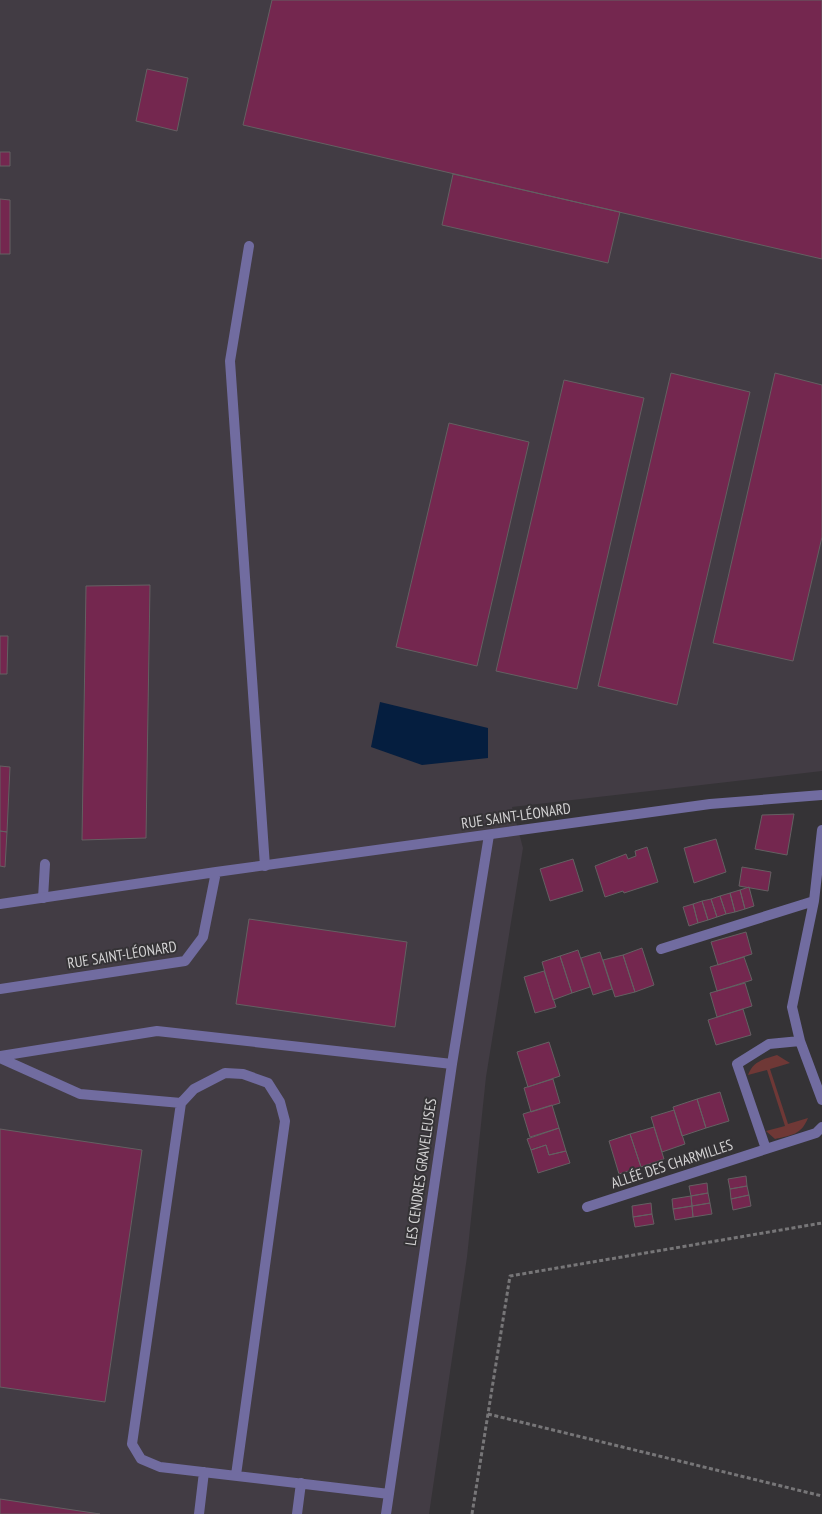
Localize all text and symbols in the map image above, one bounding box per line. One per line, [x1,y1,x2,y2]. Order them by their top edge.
street label: RUE SAINT-LÉONARD [460,798,572,833]
street label: RUE SAINT-LÉONARD [66,936,178,973]
street label: LES CENDRES GRAVELEUSES [401,1097,440,1247]
street label: ALLÉE DES CHARMILLES [608,1135,735,1192]

